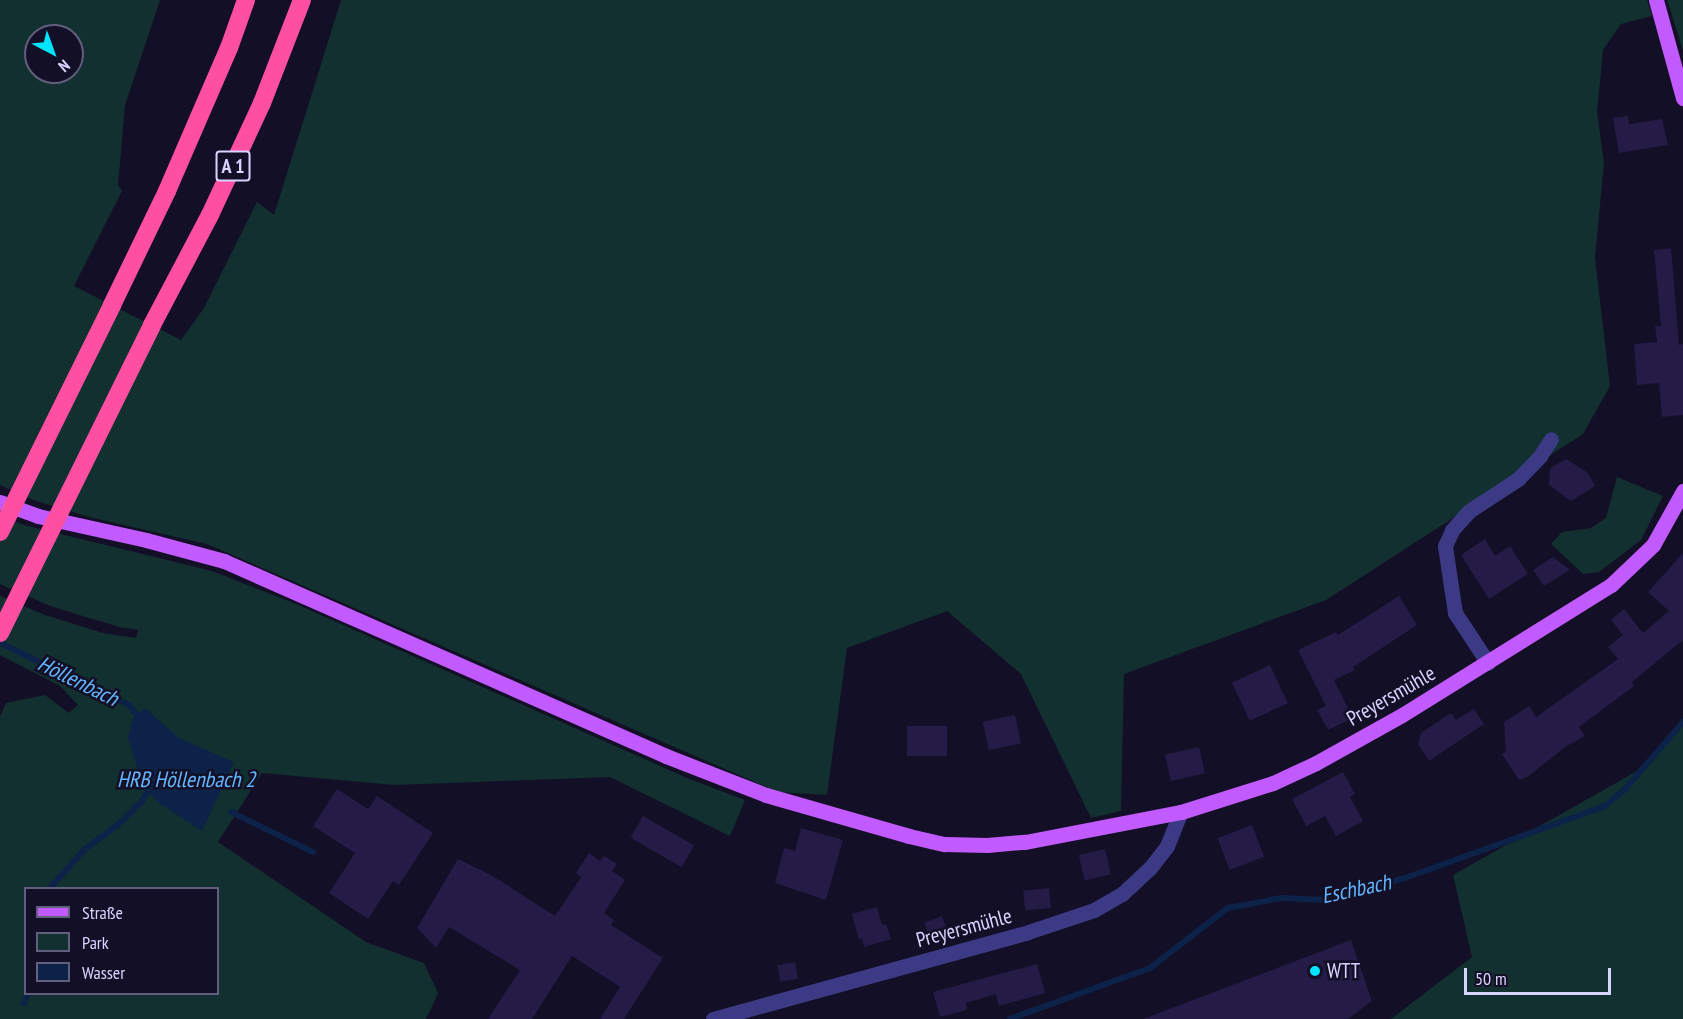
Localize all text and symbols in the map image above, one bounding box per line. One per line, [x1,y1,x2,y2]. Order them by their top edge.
north arrow [24,24,84,84]
text: N [55,56,74,76]
road number: A 1 [215,149,251,183]
water label: Höllenbach [33,650,123,712]
street label: Preyersmühle [1342,661,1440,731]
water label: HRB Höllenbach 2 [117,767,255,793]
water label: Eschbach [1319,869,1393,909]
legend [24,887,219,995]
text: Straße [82,901,123,924]
street label: Preyersmühle [913,903,1015,953]
text: Park [82,931,109,954]
scale bar [1467,956,1614,994]
place label: WTT [1327,958,1360,984]
text: Wasser [82,961,125,984]
marker: WTT [1308,964,1322,978]
text: 50 m [1475,967,1507,990]

